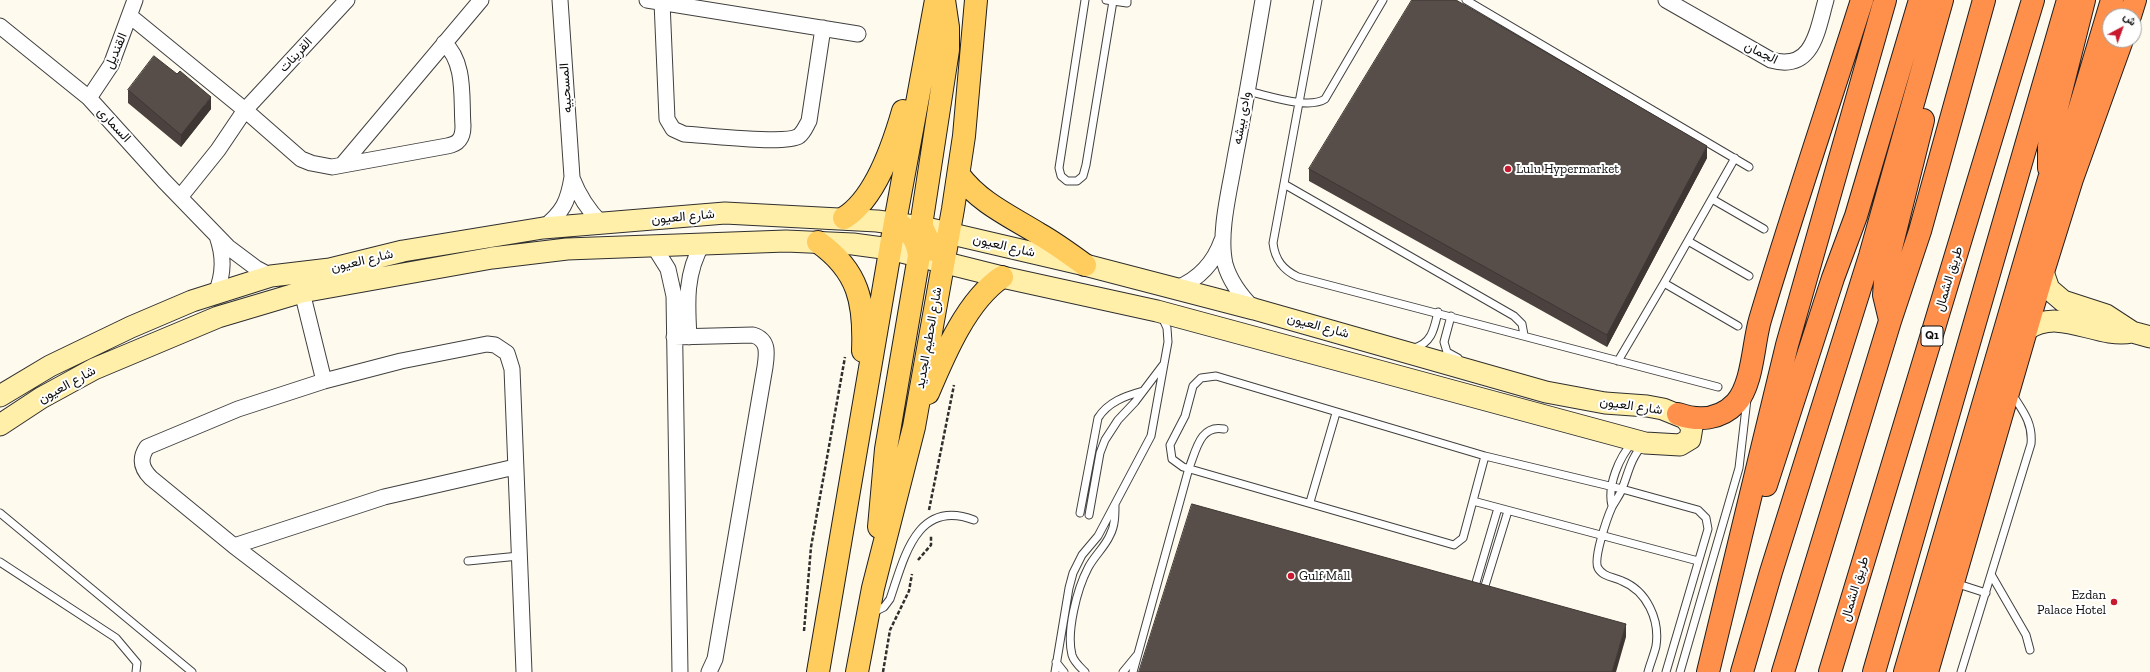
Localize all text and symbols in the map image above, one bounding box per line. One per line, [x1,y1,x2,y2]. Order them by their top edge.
north arrow [2102,8,2142,48]
text: ش [2120,10,2139,29]
street label: القنديل [101,31,131,71]
street label: القرينات [276,35,316,75]
street label: الجمان [1742,38,1780,68]
street label: المسحبيه [556,63,576,113]
street label: وادى بيشه [1230,90,1254,146]
street label: السمارى [94,104,134,146]
place label: Lulu Hypermarket [1516,161,1619,177]
marker: Lulu Hypermarket [1503,164,1513,174]
street label: شارع العيون [651,206,715,228]
street label: شارع العيون [971,231,1037,261]
street label: طريق الشمال [1932,244,1966,314]
street label: شارع العيون [329,246,395,276]
street label: شارع الحطيم الجديد [912,286,946,390]
street label: شارع العيون [1285,310,1351,342]
road number: Q1 [1921,326,1943,346]
street label: شارع العيون [36,363,98,407]
street label: شارع العيون [1599,394,1663,418]
street label: طريق الشمال [1838,554,1872,624]
place label: Gulf Mall [1299,568,1350,584]
marker: Gulf Mall [1286,571,1296,581]
place label: Ezdan Palace Hotel [2037,587,2106,618]
marker: Ezdan Palace Hotel [2109,597,2119,607]

